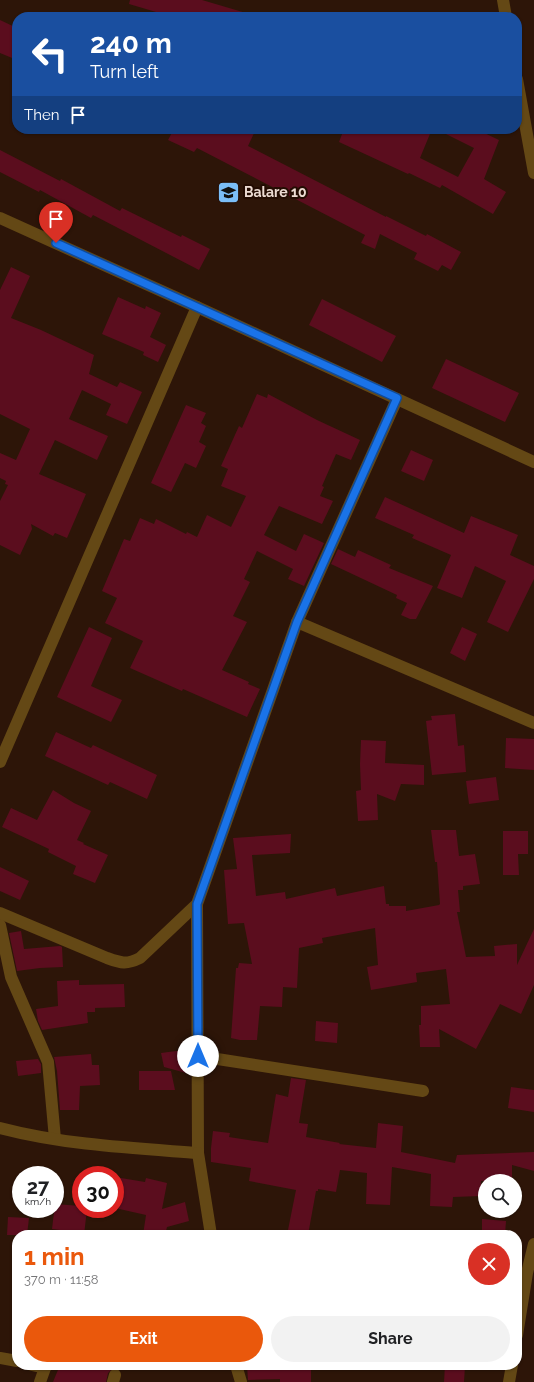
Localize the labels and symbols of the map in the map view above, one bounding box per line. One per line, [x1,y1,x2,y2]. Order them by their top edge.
school or university icon: Balare 10 [215,179,241,205]
place label: Balare 10 [244,184,307,200]
pin [39,202,73,243]
position arrow [177,1035,219,1077]
speed limit sign: 30 [72,1166,124,1218]

